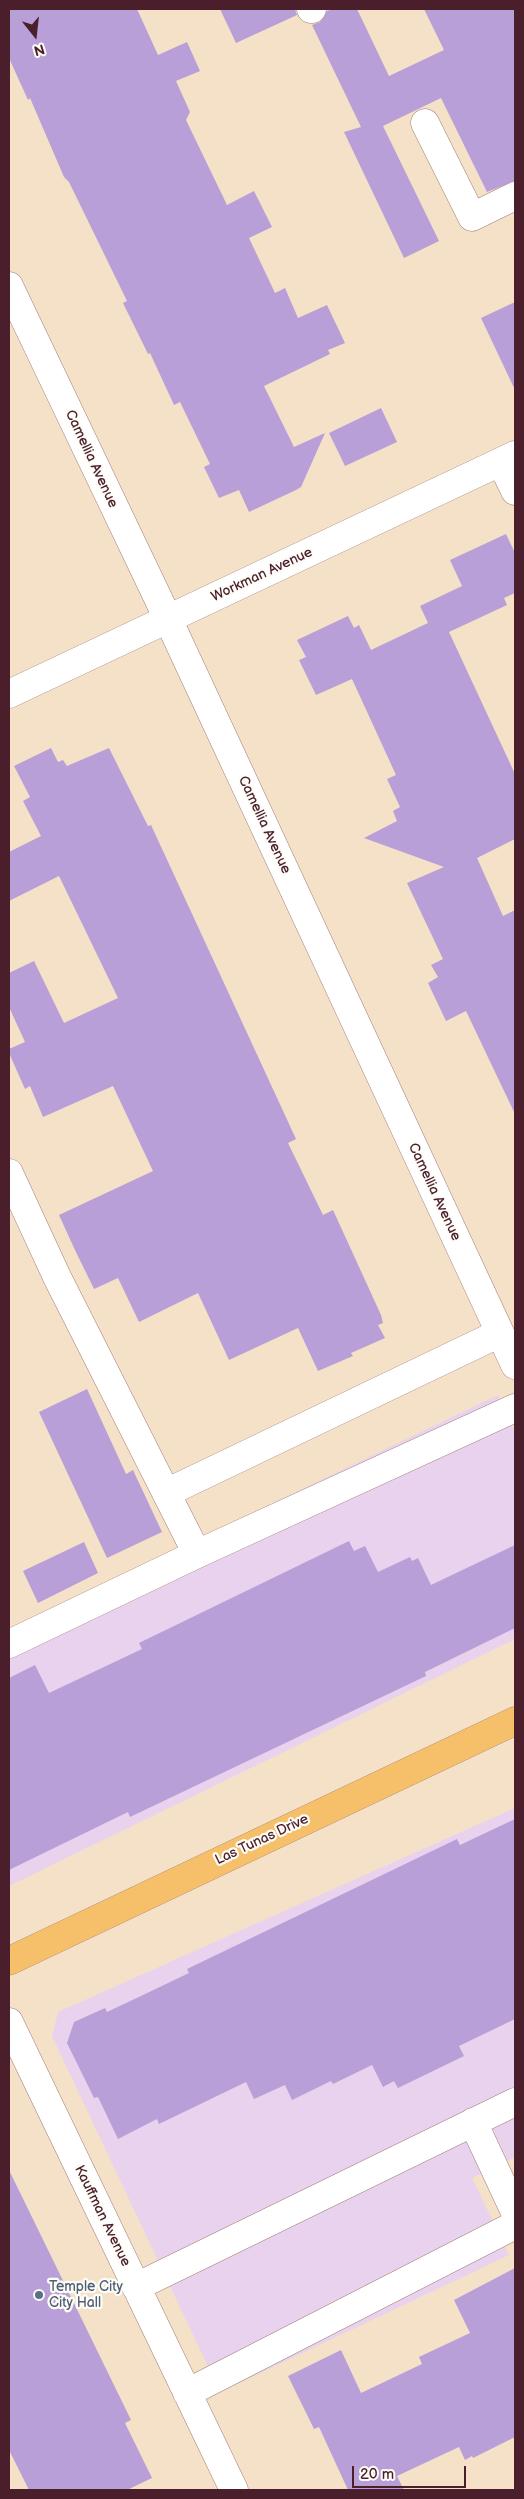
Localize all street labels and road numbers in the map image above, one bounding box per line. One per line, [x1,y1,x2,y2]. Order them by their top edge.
street label: Camellia Avenue [61,407,121,511]
street label: Workman Avenue [209,544,315,606]
street label: Camellia Avenue [234,773,294,877]
street label: Camellia Avenue [404,1140,464,1244]
street label: Las Tunas Drive [213,1811,311,1869]
street label: Kauffman Avenue [70,2163,134,2269]

